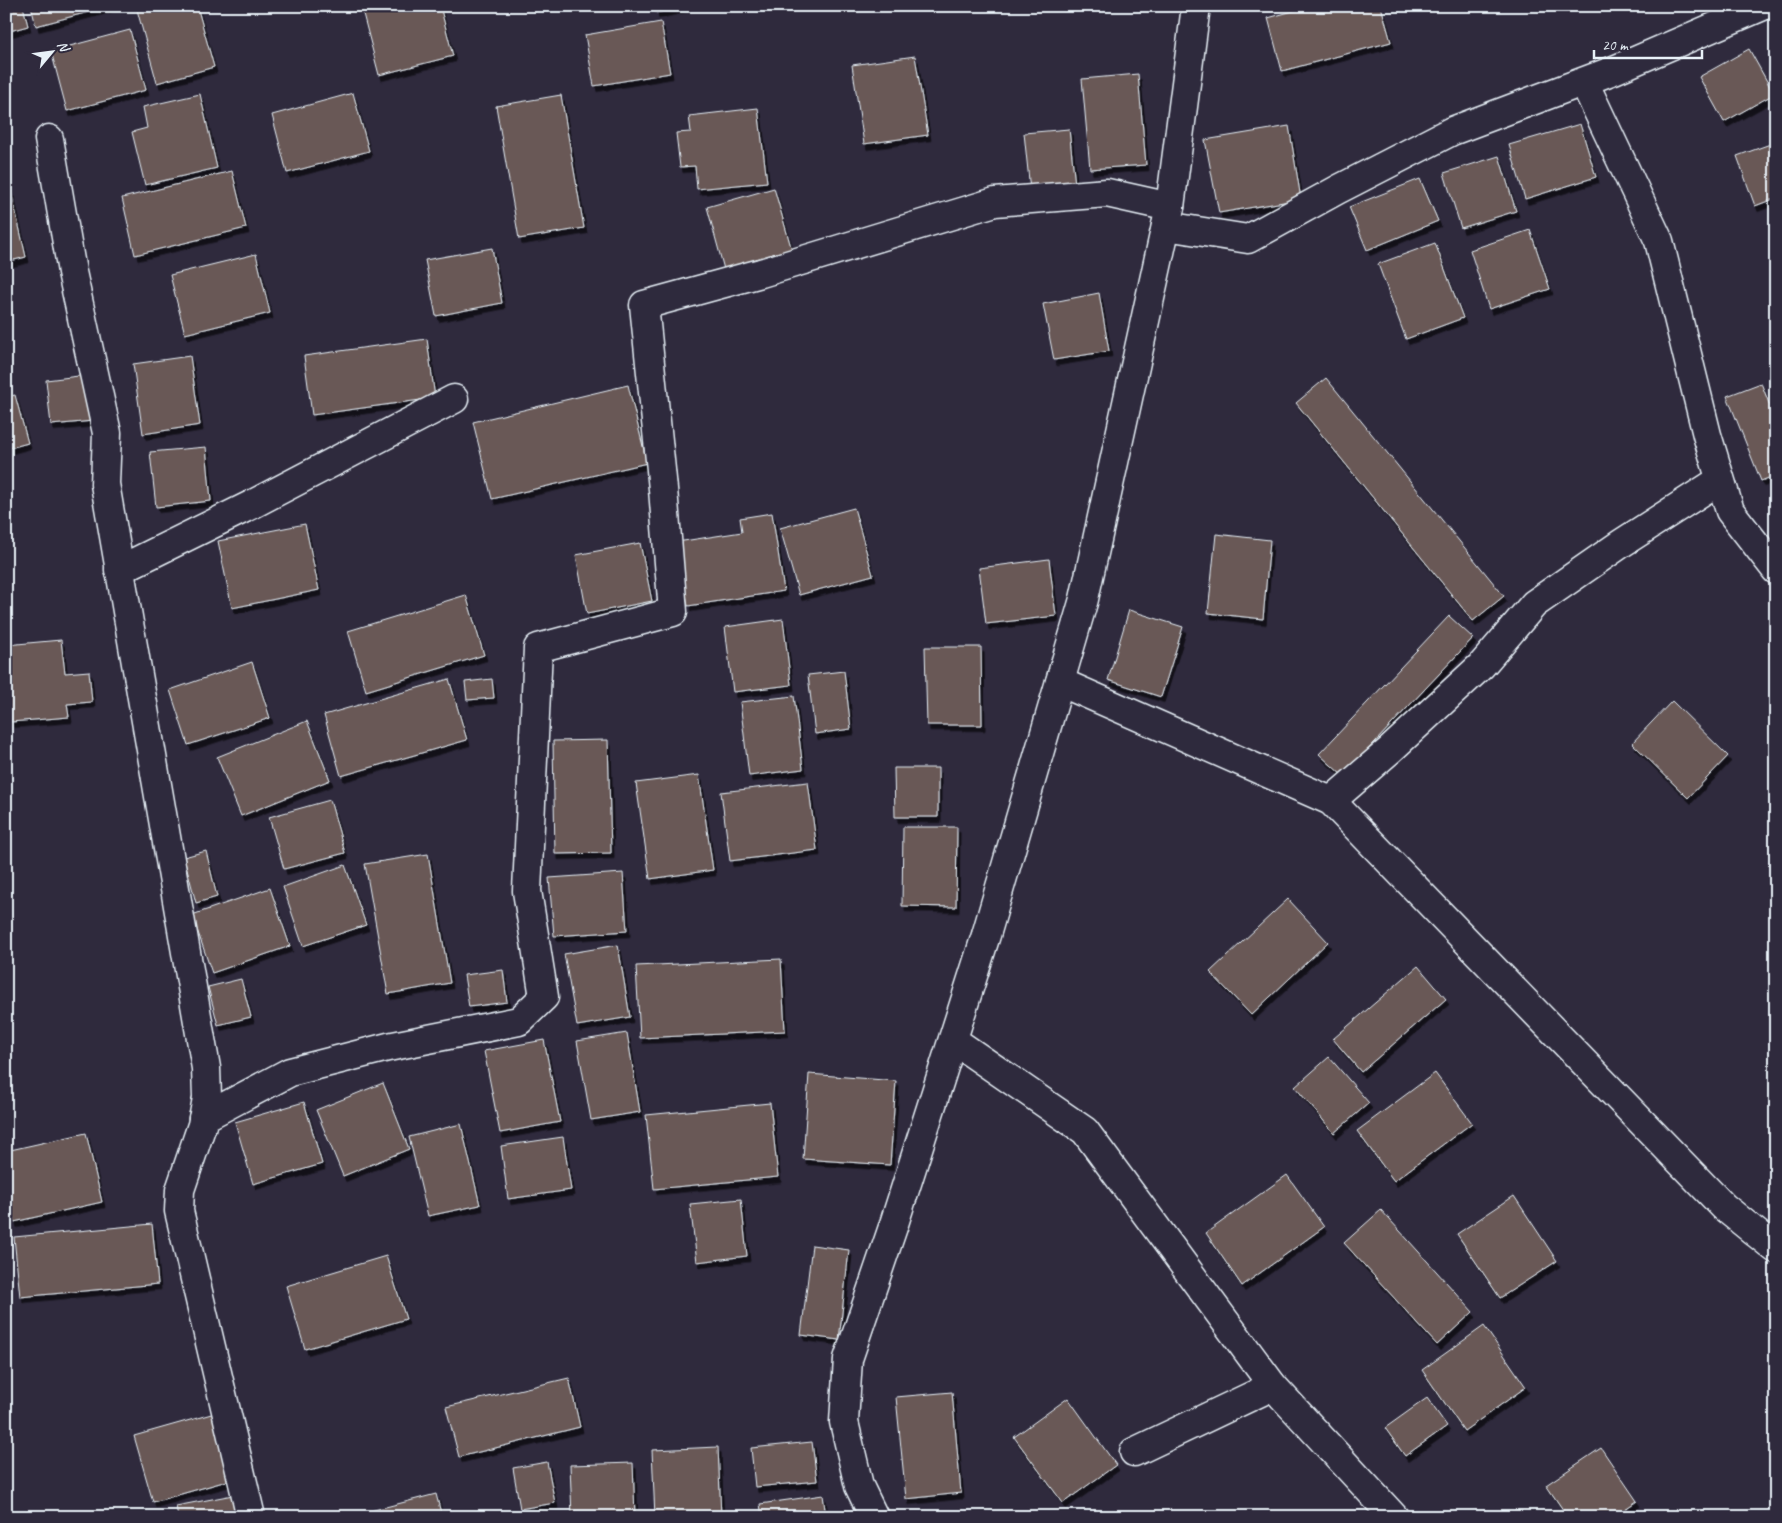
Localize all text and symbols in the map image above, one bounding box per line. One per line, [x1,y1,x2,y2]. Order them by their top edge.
north arrow [28,28,78,78]
scale bar [1594,28,1702,60]
text: 20 m [1602,36,1629,55]
text: N [53,38,74,56]

